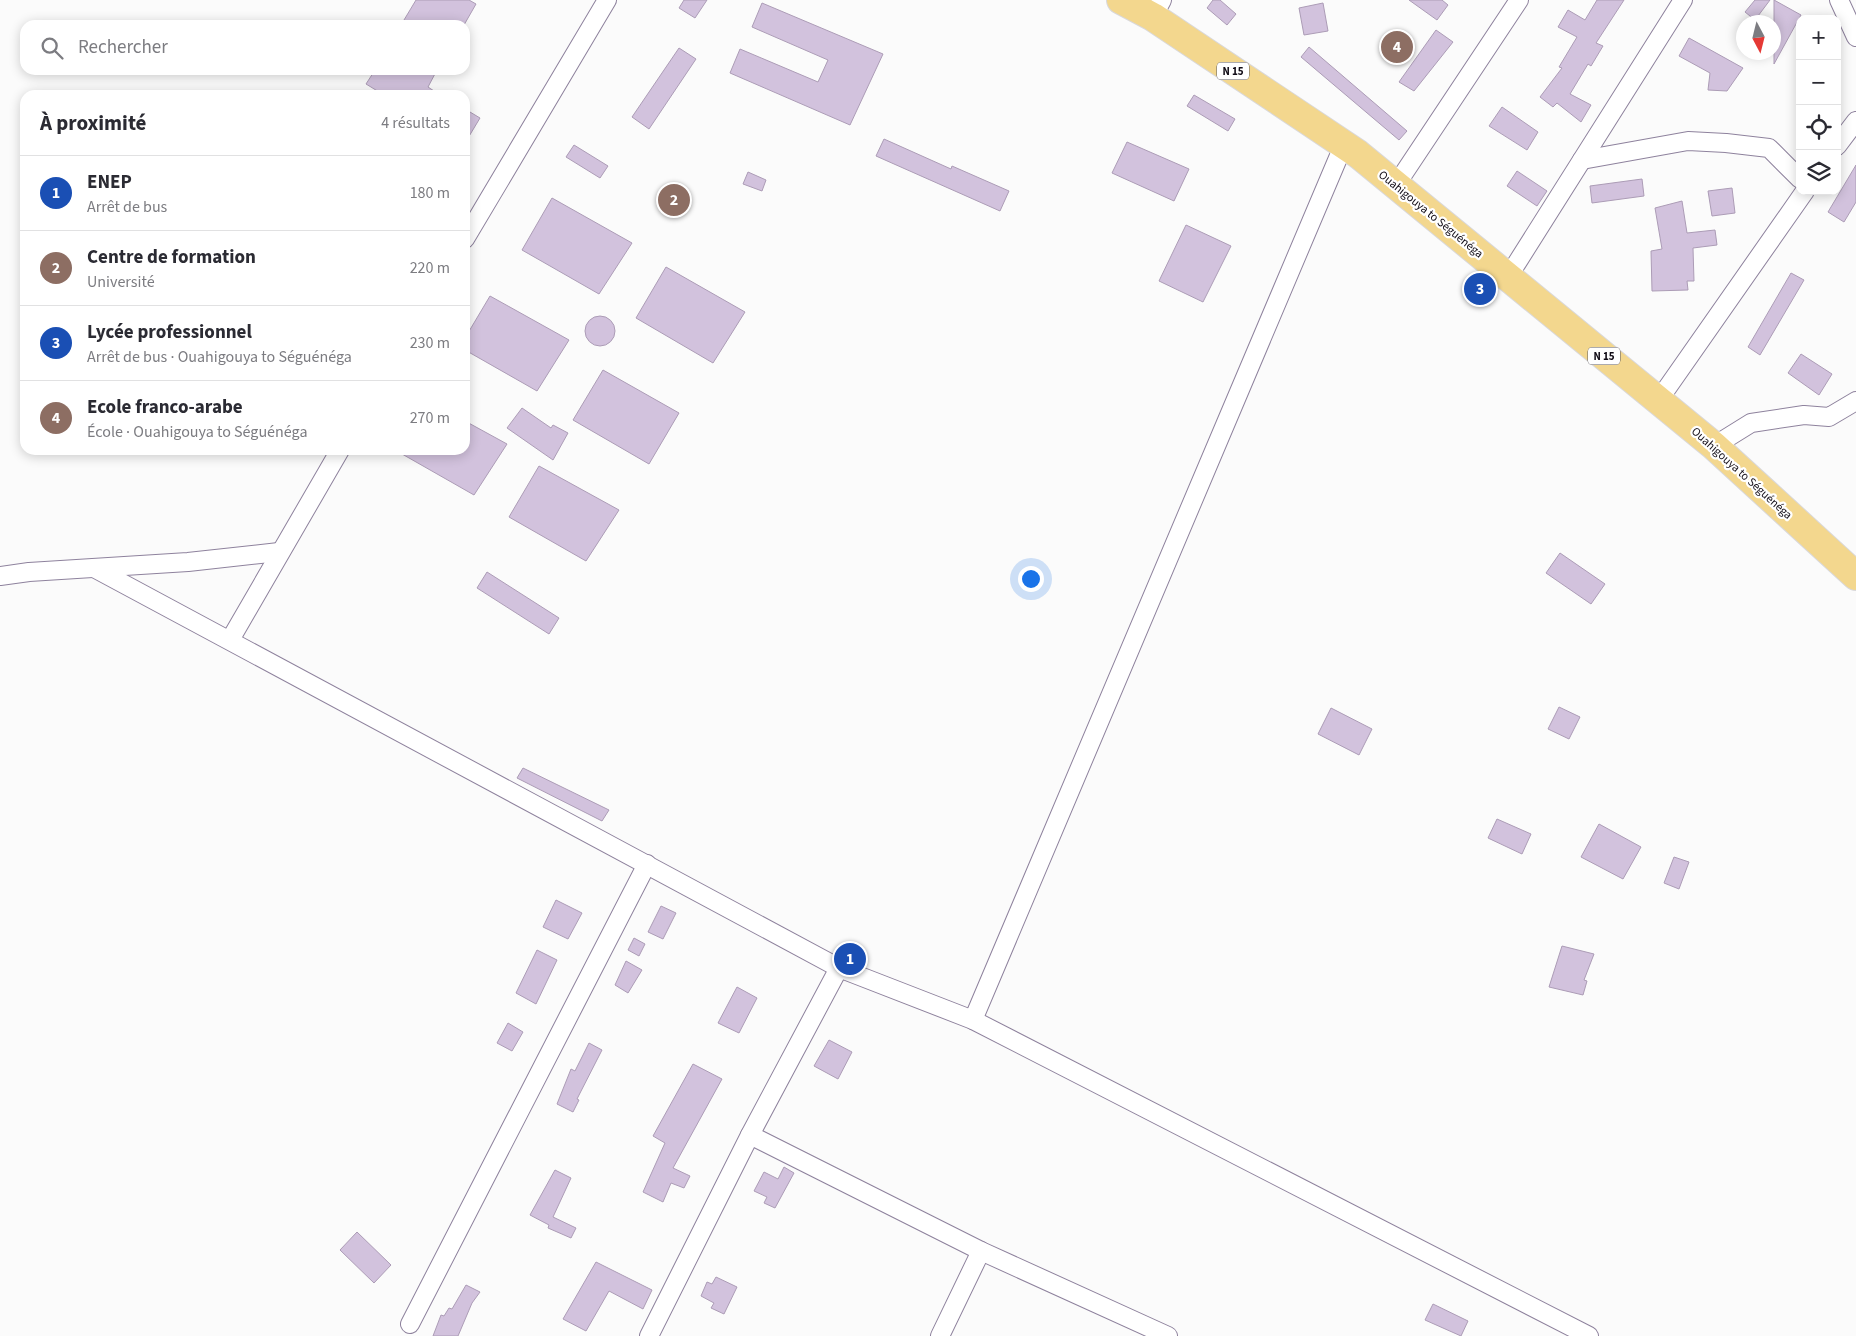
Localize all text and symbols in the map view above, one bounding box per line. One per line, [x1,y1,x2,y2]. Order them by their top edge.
north arrow [1736,15,1781,60]
map controls [1796,15,1841,195]
button: + [1796,15,1841,60]
search box [20,20,470,75]
pin: 4 [1381,28,1413,66]
icon: search [38,34,66,62]
text: Rechercher [78,34,168,61]
button: − [1796,60,1841,105]
road number: N 15 [1217,62,1249,80]
button: locate [1796,105,1841,150]
text: À proximité [40,108,146,138]
text: 4 résultats [381,112,450,134]
button: layers [1796,150,1841,195]
street label: Ouahigouya to Séguénéga [1375,167,1487,262]
text: ENEP [87,169,132,196]
pin: 2 [658,181,690,219]
text: 1 [52,182,60,204]
text: 180 m [410,182,450,204]
text: Arrêt de bus [87,196,167,218]
text: Centre de formation [87,244,256,271]
text: 2 [52,257,60,279]
text: 220 m [410,257,450,279]
pin: 3 [1464,270,1496,308]
text: Université [87,271,155,293]
text: Lycée professionnel [87,319,252,346]
text: 3 [52,332,60,354]
text: 230 m [410,332,450,354]
text: Arrêt de bus · Ouahigouya to Séguénéga [87,346,352,368]
road number: N 15 [1588,348,1620,364]
text: Ecole franco-arabe [87,394,243,421]
text: 4 [52,407,60,429]
text: 270 m [410,407,450,429]
text: École · Ouahigouya to Séguénéga [87,421,307,443]
street label: Ouahigouya to Séguénéga [1687,423,1796,523]
your location [1018,566,1044,592]
pin: 1 [834,940,866,978]

